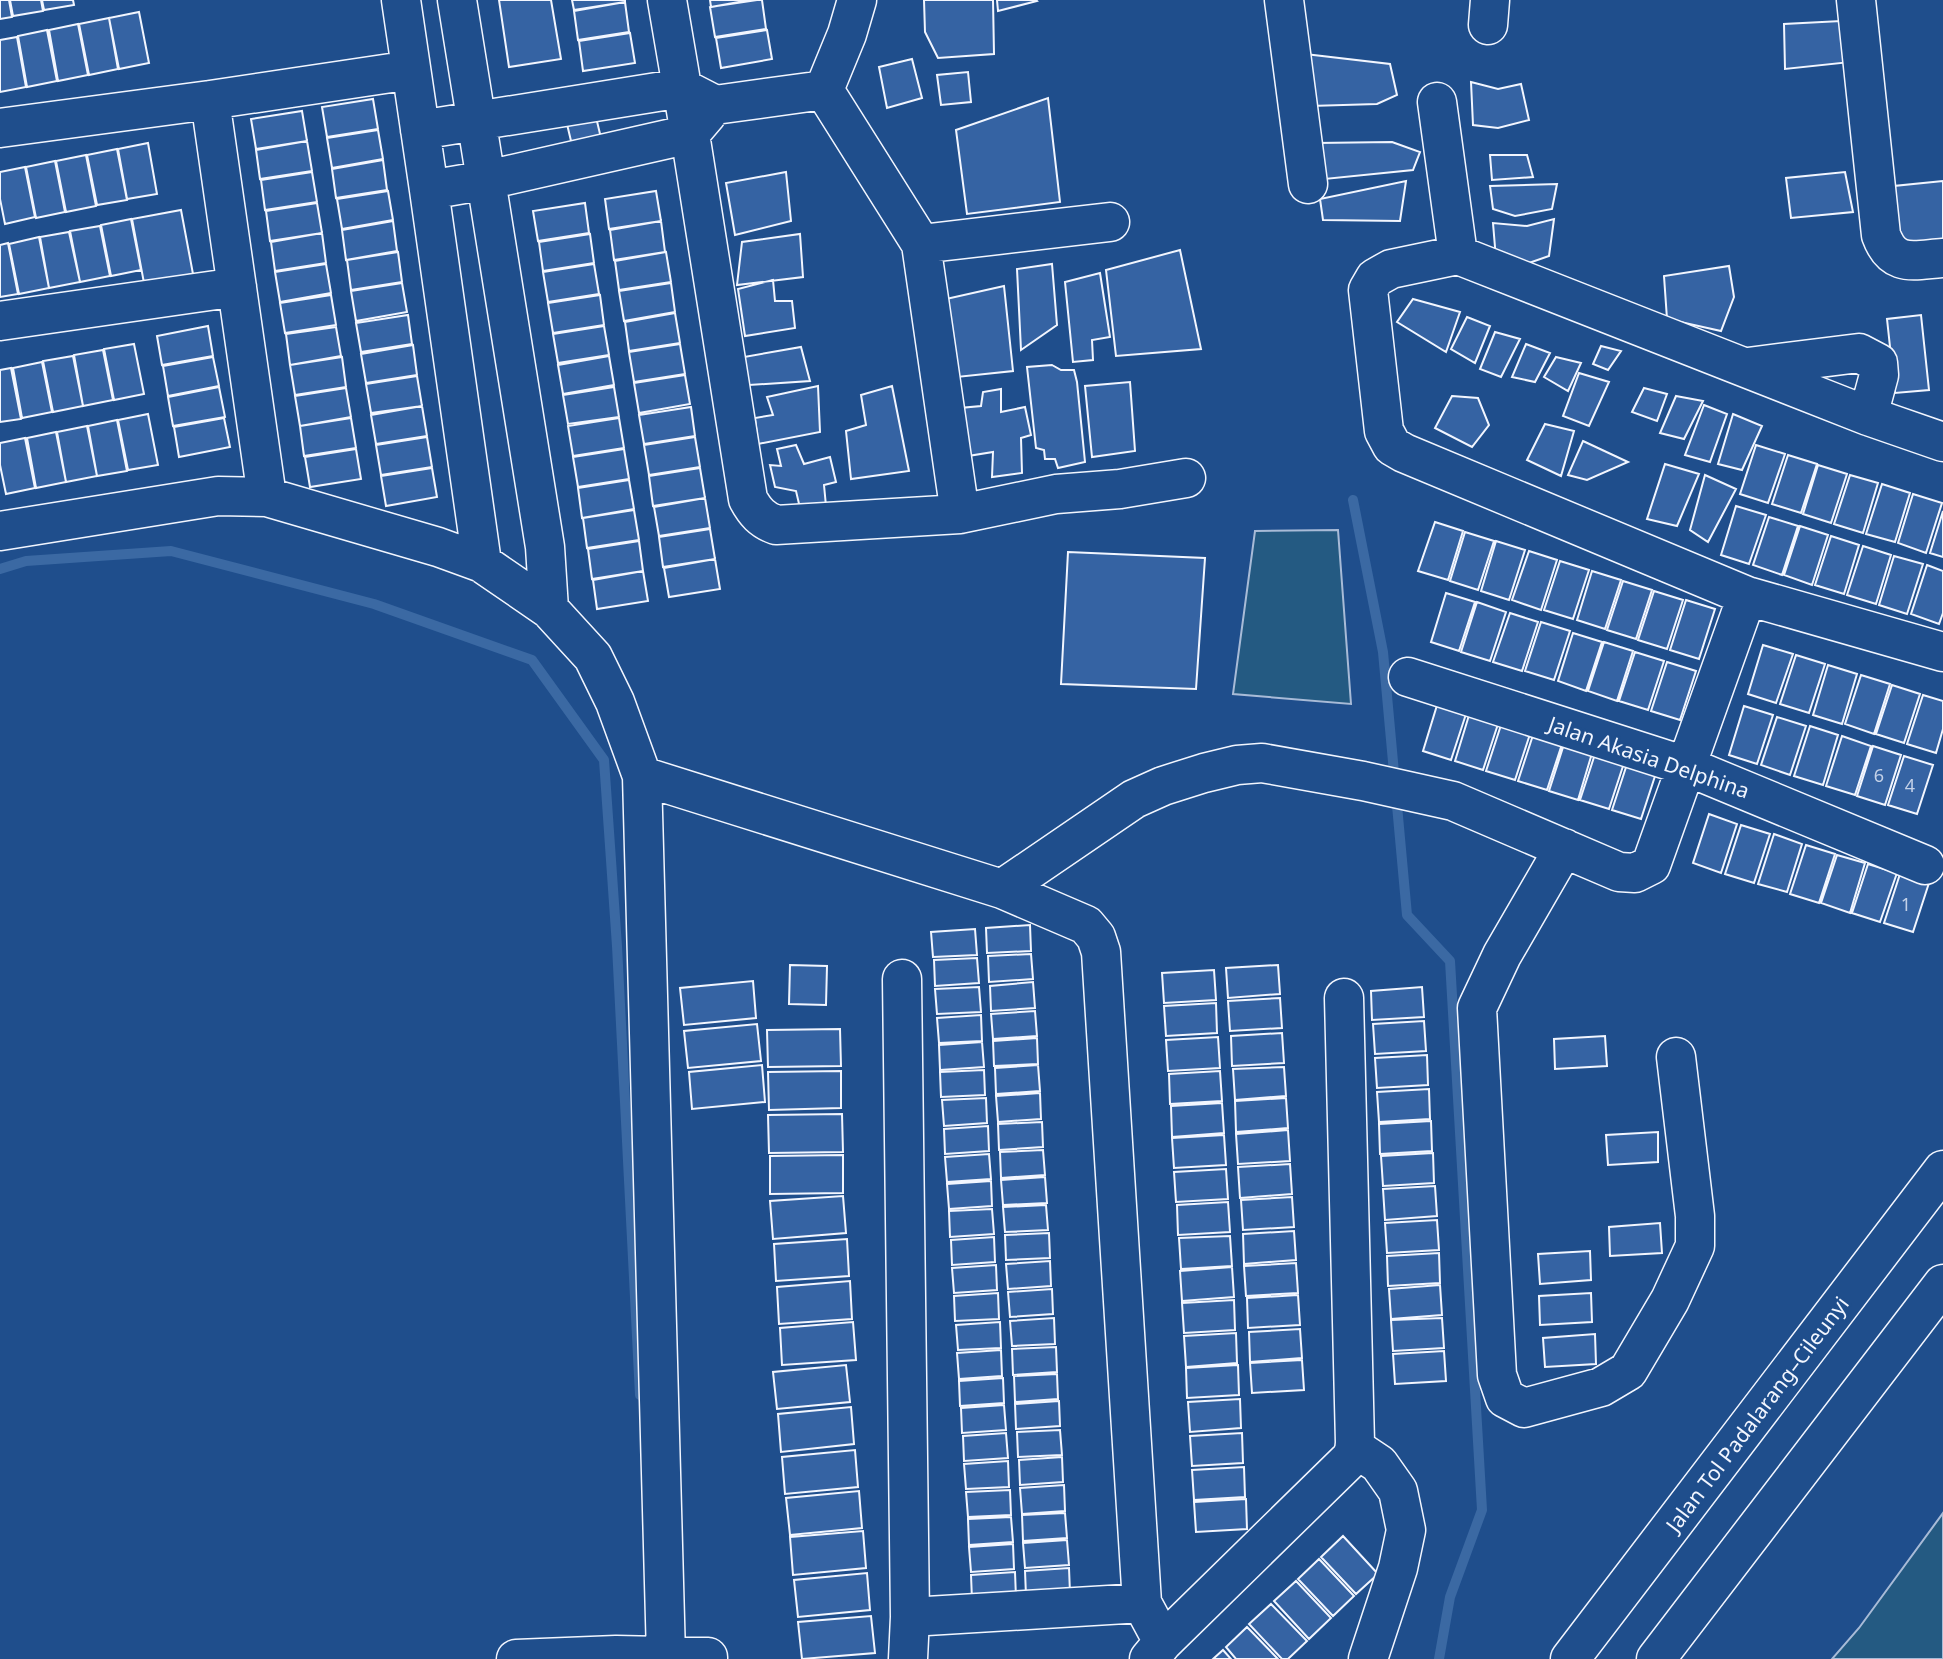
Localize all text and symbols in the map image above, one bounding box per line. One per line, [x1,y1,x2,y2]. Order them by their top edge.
street label: Jalan Akasia Delphina [1543,709,1753,805]
house number: 6 [1874,763,1884,787]
house number: 4 [1905,773,1915,797]
house number: 1 [1901,892,1911,916]
street label: Jalan Tol Padalarang–Cileunyi [1658,1291,1855,1539]

